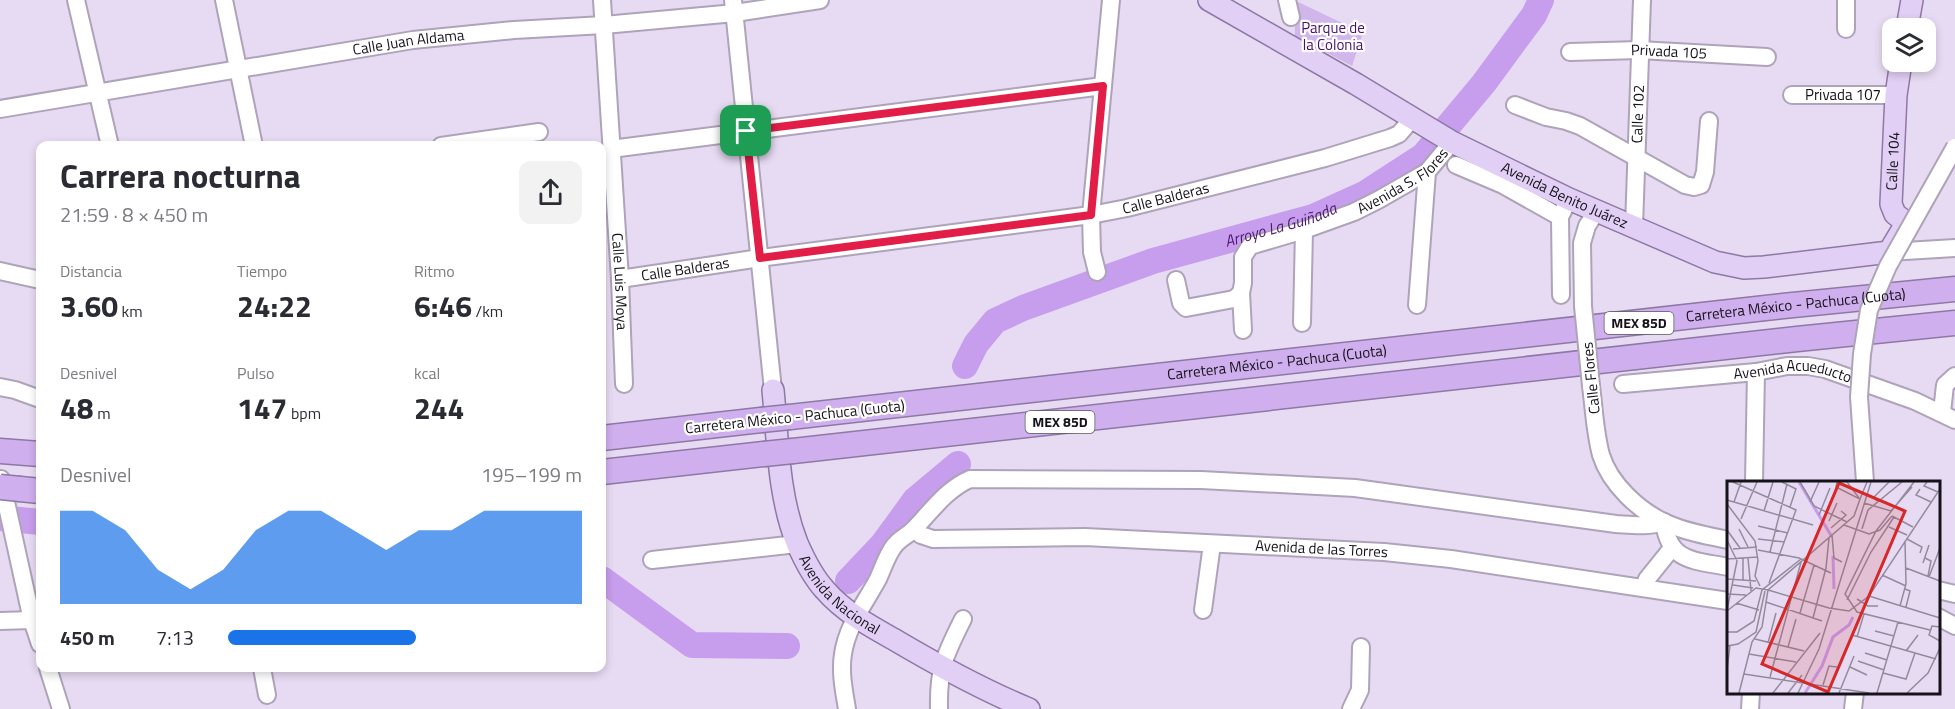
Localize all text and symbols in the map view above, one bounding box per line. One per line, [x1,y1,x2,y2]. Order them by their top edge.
park label: Parque de la Colonia [1301,16,1365,56]
map controls [1882,18,1936,72]
button: layers [1882,18,1936,72]
street label: Calle Juan Aldama [351,23,466,61]
street label: Privada 105 [1631,38,1708,65]
street label: Privada 107 [1805,83,1881,106]
street label: Calle 102 [1625,84,1650,144]
pin [720,105,771,156]
icon: arrive [729,114,762,147]
street label: Calle 104 [1880,131,1905,191]
street label: Avenida S. Flores [1353,142,1454,220]
text: Carrera nocturna [60,151,301,201]
street label: Avenida Benito Juárez [1497,156,1632,234]
button: share [519,161,582,224]
street label: Calle Balderas [1120,176,1212,220]
water label: Arroyo La Guiñada [1222,196,1341,253]
text: 21:59 · 8 × 450 m [60,199,208,230]
street label: Calle Luis Moya [606,232,634,331]
street label: Calle Balderas [639,251,731,287]
text: Distancia [60,259,122,283]
text: Tiempo [237,259,287,283]
text: Ritmo [414,259,455,283]
street label: Carretera México - Pachuca (Cuota) [1685,282,1907,328]
text: 3.60 [60,283,118,329]
text: 24:22 [237,283,312,329]
text: 6:46 [414,283,472,329]
text: km [118,299,143,323]
text: /km [472,299,503,323]
road number: MEX 85D [1604,312,1674,334]
street label: Carretera México - Pachuca (Cuota) [1166,338,1388,386]
street label: Calle Flores [1575,341,1606,415]
street label: Avenida Acueducto [1732,354,1855,389]
text: Desnivel [60,361,117,385]
text: Pulso [237,361,275,385]
text: kcal [414,361,440,385]
text: 48 [60,385,94,431]
text: 147 [237,385,287,431]
text: 244 [414,385,464,431]
street label: Carretera México - Pachuca (Cuota) [684,394,906,439]
text: m [94,401,111,425]
text: bpm [287,401,321,425]
road number: MEX 85D [1026,411,1094,433]
text: Desnivel [60,459,132,490]
text: 195–199 m [481,459,582,490]
inset map [1727,481,1940,694]
street label: Avenida de las Torres [1255,534,1389,563]
street label: Avenida Nacional [793,551,885,640]
text: 450 m [60,622,115,653]
text: 7:13 [156,622,194,653]

